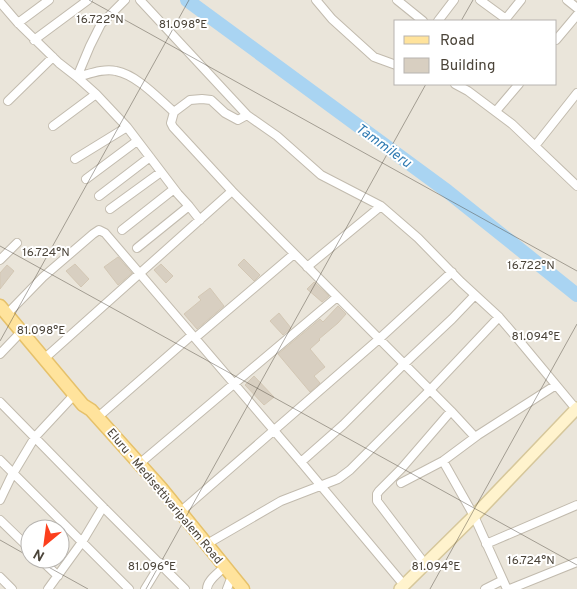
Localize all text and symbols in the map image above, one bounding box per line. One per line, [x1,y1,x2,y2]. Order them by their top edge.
text: 16.722°N [76,12,124,28]
text: 81.098°E [159,17,207,33]
legend [394,20,557,85]
text: Road [440,32,475,51]
text: Building [440,57,495,76]
water label: Tammileru [352,120,414,172]
text: 16.724°N [22,245,70,261]
text: 16.722°N [507,258,555,274]
text: 81.098°E [17,323,65,339]
text: 81.094°E [512,329,560,345]
street label: Eluru - Medisettivaripalem Road [103,425,226,568]
north arrow [20,519,70,569]
text: N [31,544,48,564]
text: 16.724°N [507,553,555,569]
text: 81.096°E [128,559,176,575]
text: 81.094°E [412,559,460,575]

